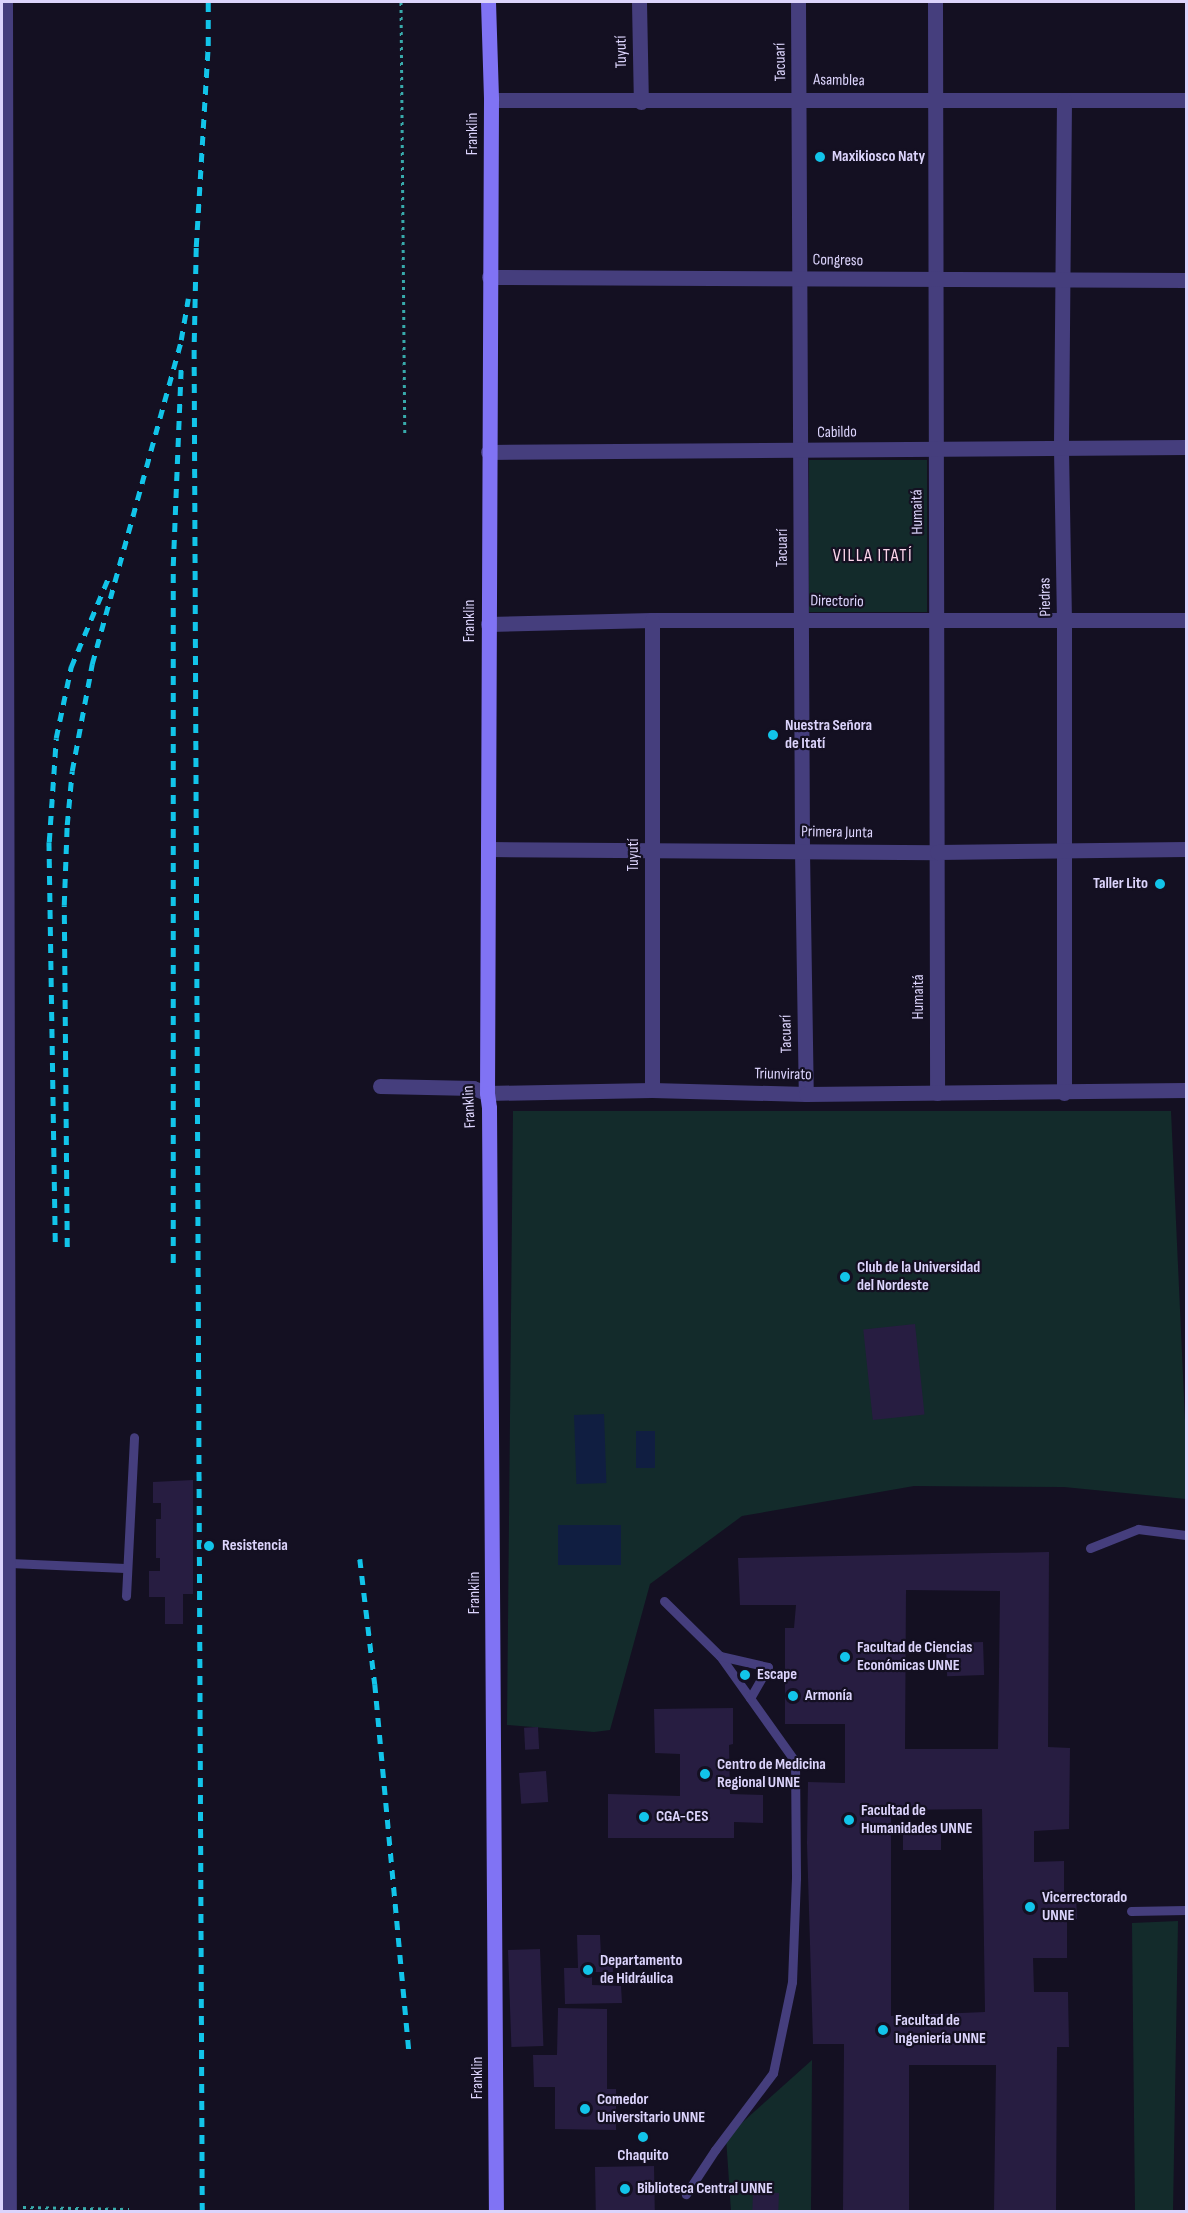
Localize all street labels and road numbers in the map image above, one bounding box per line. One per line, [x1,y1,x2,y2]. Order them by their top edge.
street label: Tuyutí [612,35,632,69]
street label: Tacuarí [771,43,791,81]
street label: Asamblea [813,71,865,91]
street label: Franklin [463,113,483,155]
street label: Congreso [813,251,863,271]
street label: Cabildo [817,423,857,443]
street label: Humaitá [908,489,928,535]
street label: Tacuarí [773,529,793,567]
street label: Piedras [1036,577,1056,617]
street label: Directorio [810,592,864,612]
street label: Franklin [460,600,480,642]
street label: Primera Junta [801,823,873,843]
street label: Tuyutí [624,839,644,871]
street label: Humaitá [909,974,929,1020]
street label: Tacuarí [777,1015,797,1053]
street label: Triunvirato [754,1065,812,1085]
street label: Franklin [459,1085,481,1129]
street label: Franklin [465,1572,485,1614]
street label: Franklin [468,2057,488,2099]

